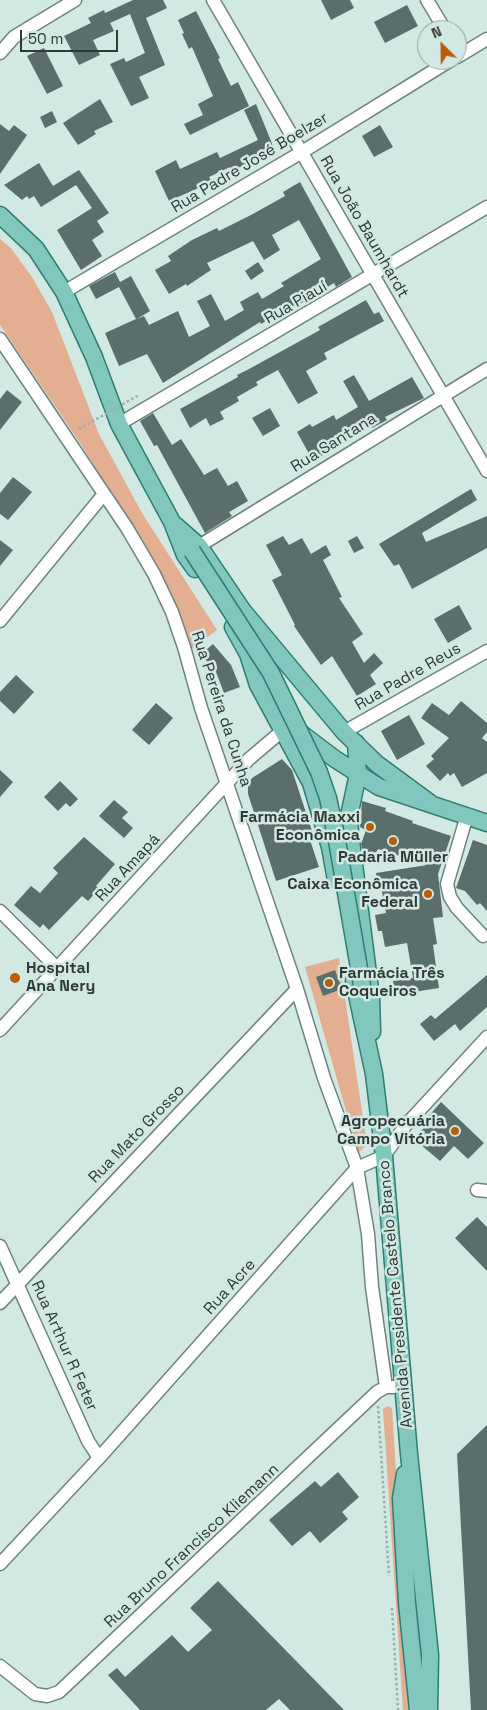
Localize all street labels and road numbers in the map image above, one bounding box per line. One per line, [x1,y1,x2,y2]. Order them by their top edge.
street label: Rua Padre José Boelzer [168,109,332,217]
street label: Rua João Baumhardt [316,153,412,301]
street label: Rua Piauí [261,277,331,329]
street label: Rua Santana [288,409,380,477]
street label: Rua Pereira da Cunha [187,629,255,789]
street label: Rua Padre Reus [352,639,464,715]
street label: Rua Amapá [92,830,164,906]
street label: Rua Mato Grosso [85,1081,189,1187]
street label: Avenida Presidente Castelo Branco [375,1159,417,1429]
street label: Rua Acre [200,1255,260,1319]
street label: Rua Arthur R Feter [27,1278,101,1414]
street label: Rua Bruno Francisco Kliemann [101,1460,283,1632]

